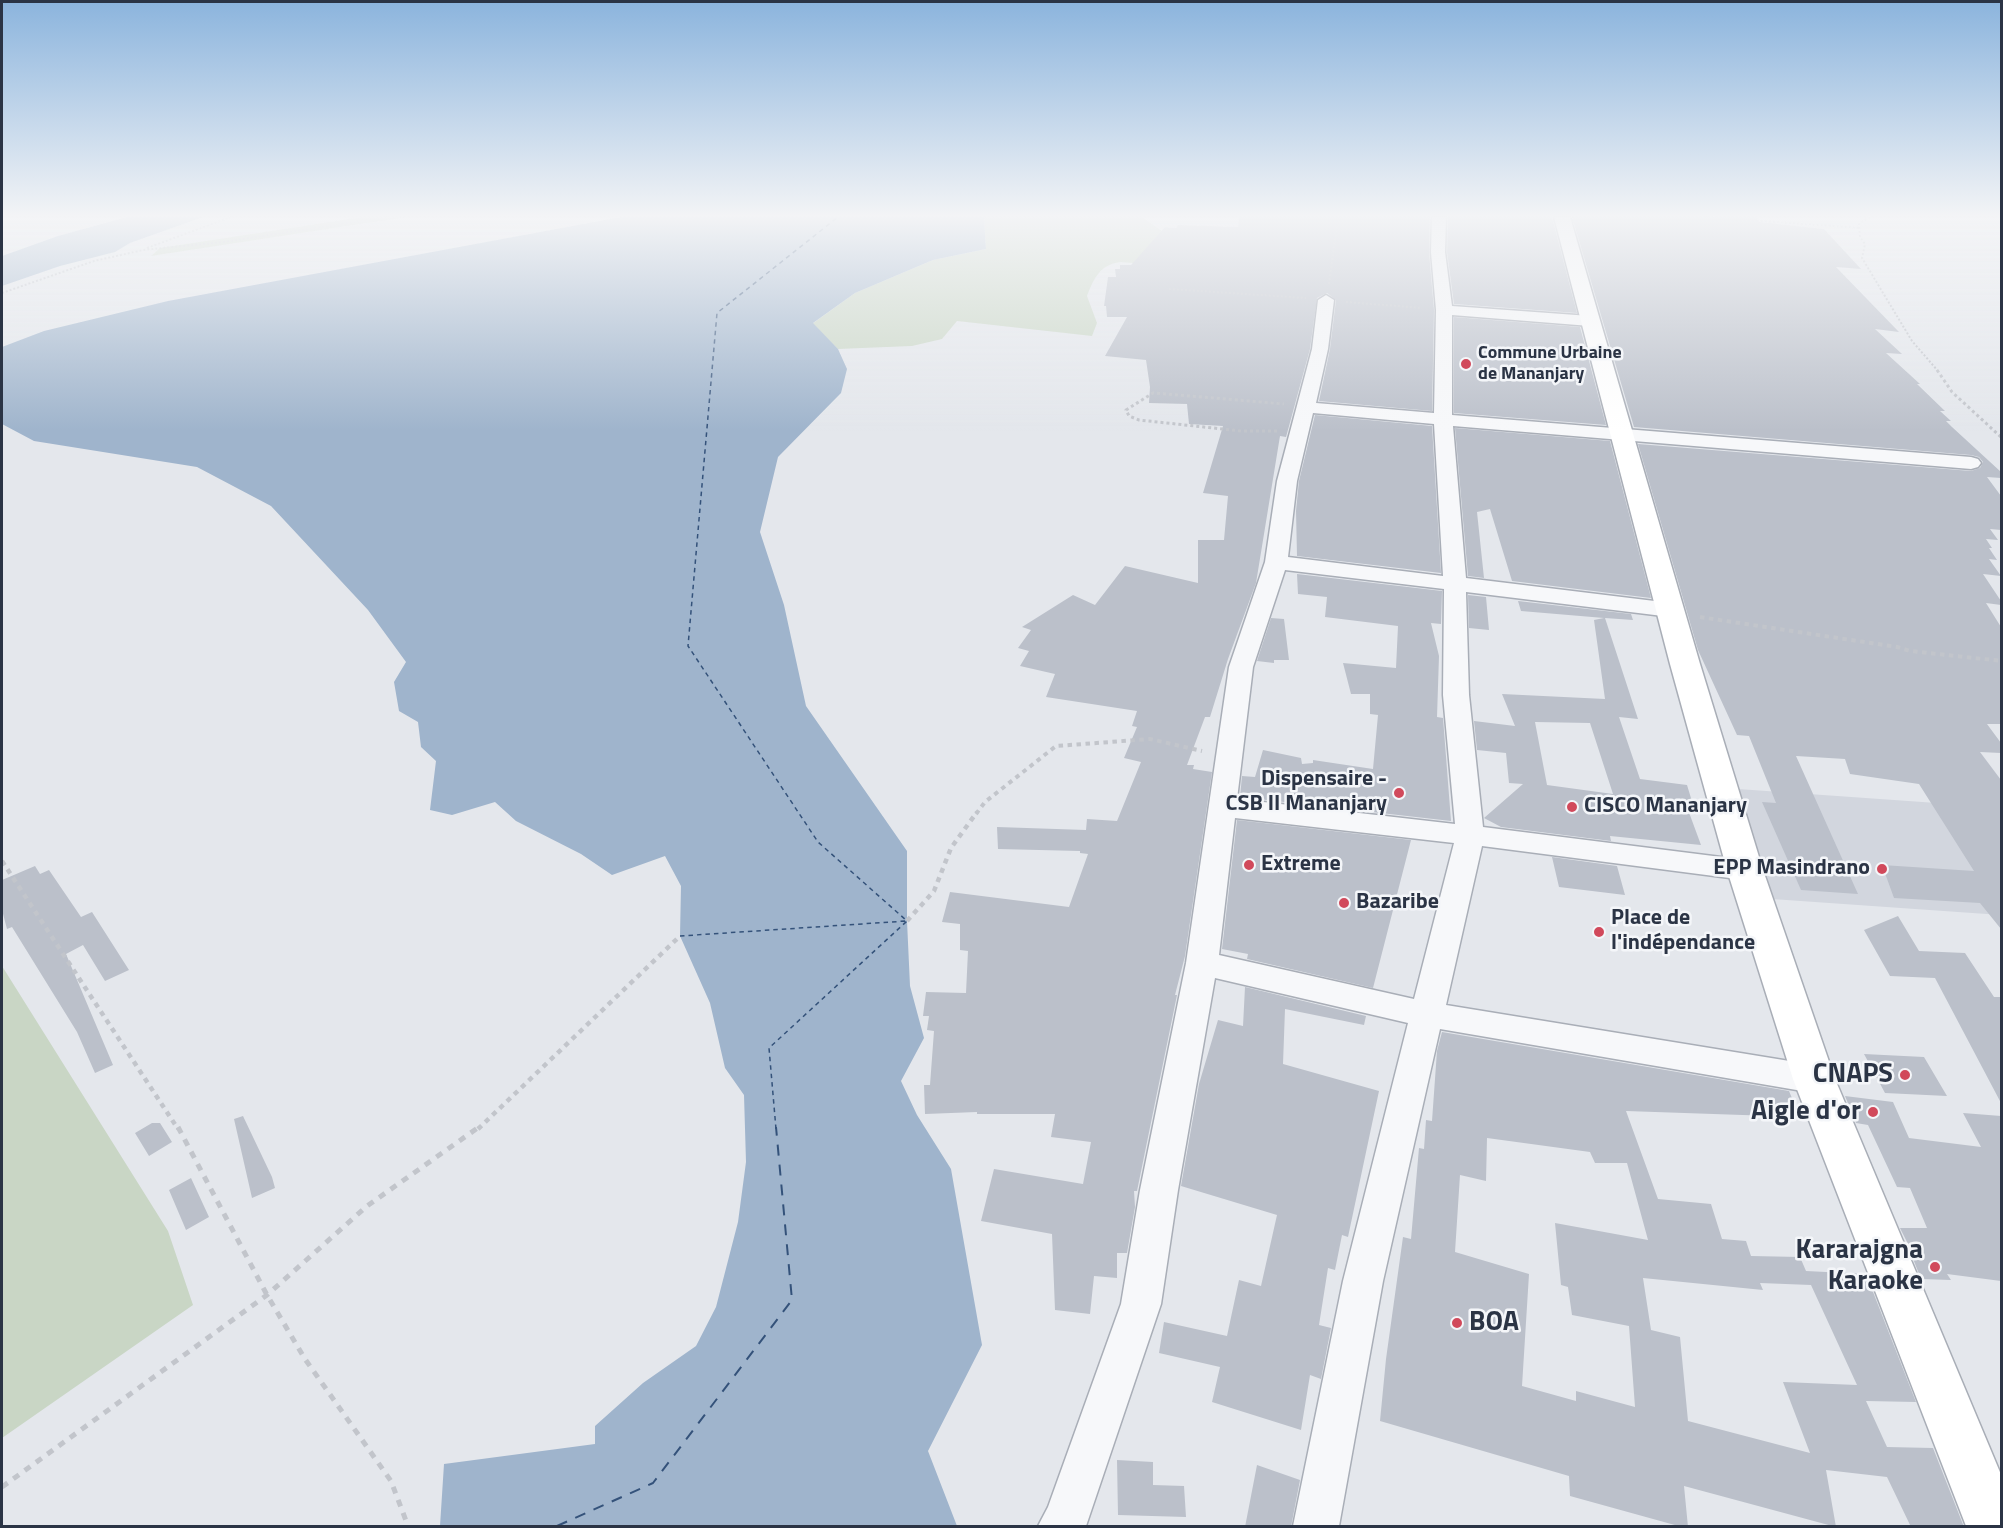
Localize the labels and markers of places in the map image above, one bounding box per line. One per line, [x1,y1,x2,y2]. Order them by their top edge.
place label: Commune Urbaine de Mananjary [1478,343,1622,386]
marker: Commune Urbaine de Mananjary [1459,357,1473,371]
place label: Dispensaire - CSB II Mananjary [1226,767,1387,818]
marker: Dispensaire - CSB II Mananjary [1392,786,1406,800]
place label: CISCO Mananjary [1584,794,1747,820]
marker: CISCO Mananjary [1565,800,1579,814]
place label: Extreme [1261,852,1341,878]
place label: EPP Masindrano [1713,856,1870,882]
marker: Extreme [1242,858,1256,872]
marker: EPP Masindrano [1875,862,1889,876]
place label: Bazaribe [1356,890,1439,916]
marker: Bazaribe [1337,896,1351,910]
place label: Place de l'indépendance [1611,906,1755,957]
marker: Place de l'indépendance [1592,925,1606,939]
place label: CNAPS [1813,1059,1893,1091]
marker: CNAPS [1898,1068,1912,1082]
place label: Aigle d'or [1751,1096,1861,1128]
marker: Aigle d'or [1866,1105,1880,1119]
place label: Kararajgna Karaoke [1796,1235,1923,1298]
marker: Kararajgna Karaoke [1928,1260,1942,1274]
place label: BOA [1469,1307,1519,1339]
marker: BOA [1450,1316,1464,1330]

